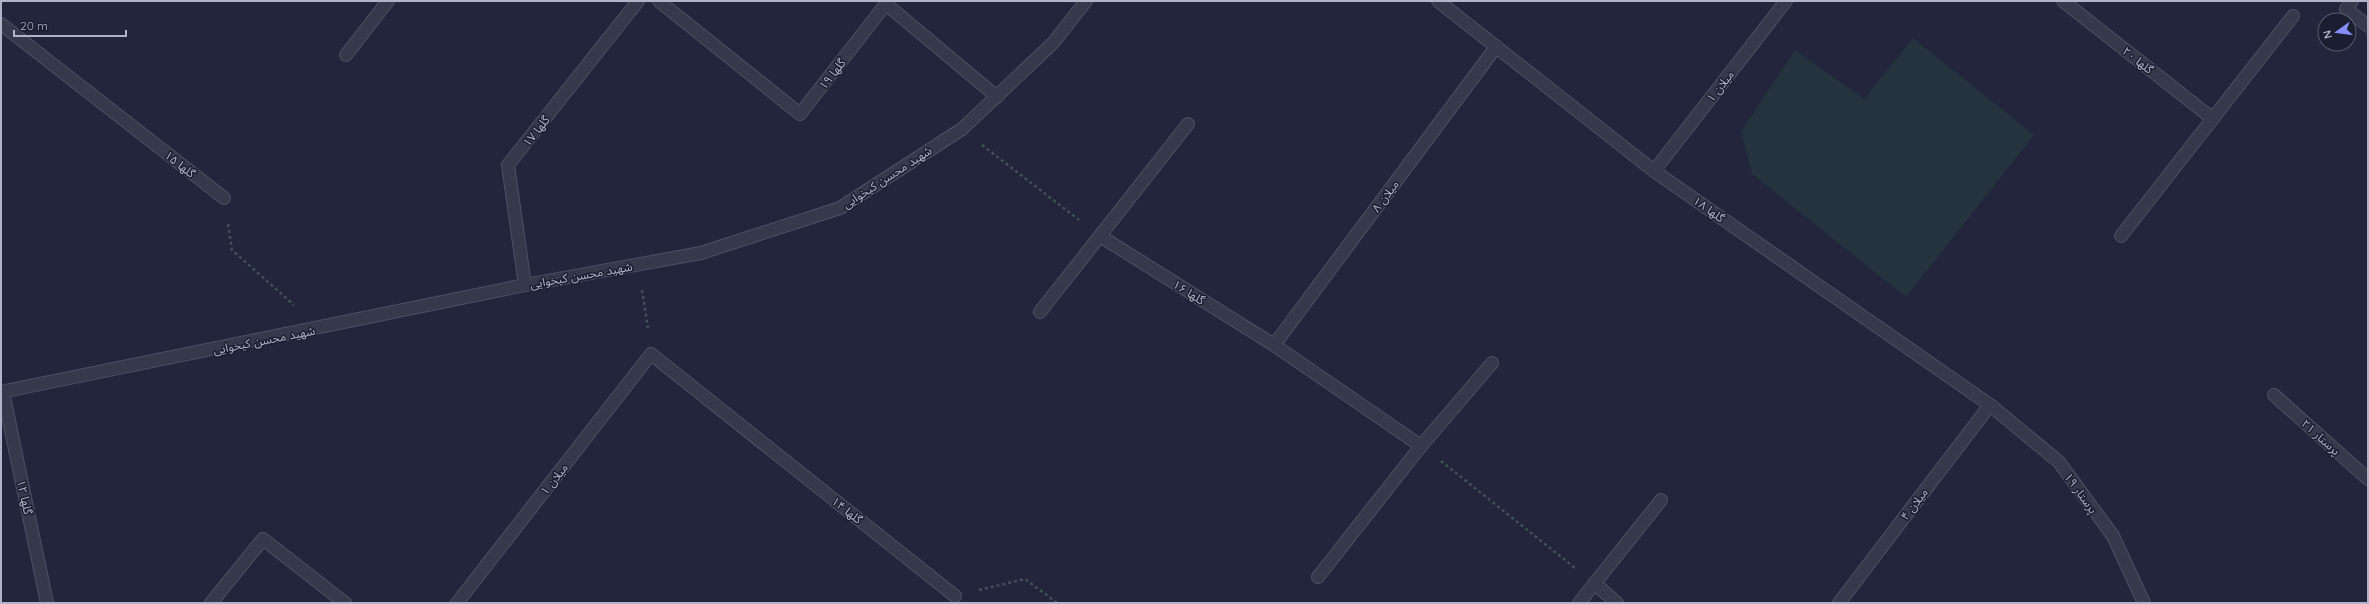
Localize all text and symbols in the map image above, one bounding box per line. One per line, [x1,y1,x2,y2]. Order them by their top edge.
scale bar [14,12,126,38]
north arrow [2317,12,2357,52]
text: 20 m [20,18,48,33]
text: N [2320,29,2335,40]
street label: گلها ۲۰ [2120,43,2157,77]
street label: گلها ۱۹ [815,55,849,92]
street label: میلان ۱ [1703,67,1737,105]
street label: گلها ۱۷ [519,112,553,149]
street label: شهید محسن کیخوایی [839,142,935,212]
street label: گلها ۱۵ [162,147,199,181]
street label: میلان ۸ [1368,177,1402,215]
street label: گلها ۱۸ [1690,193,1729,226]
street label: شهید محسن کیخوایی [529,259,633,291]
street label: گلها ۱۶ [1170,276,1209,308]
street label: شهید محسن کیخوایی [212,323,316,357]
street label: پرستار ۲۱ [2298,416,2343,459]
street label: میلان ۱ [537,460,571,498]
street label: پرستار ۱۹ [2060,470,2101,517]
street label: گلها ۱۲ [14,478,36,517]
street label: میلان ۴ [1897,485,1931,523]
street label: گلها ۱۴ [829,493,866,527]

